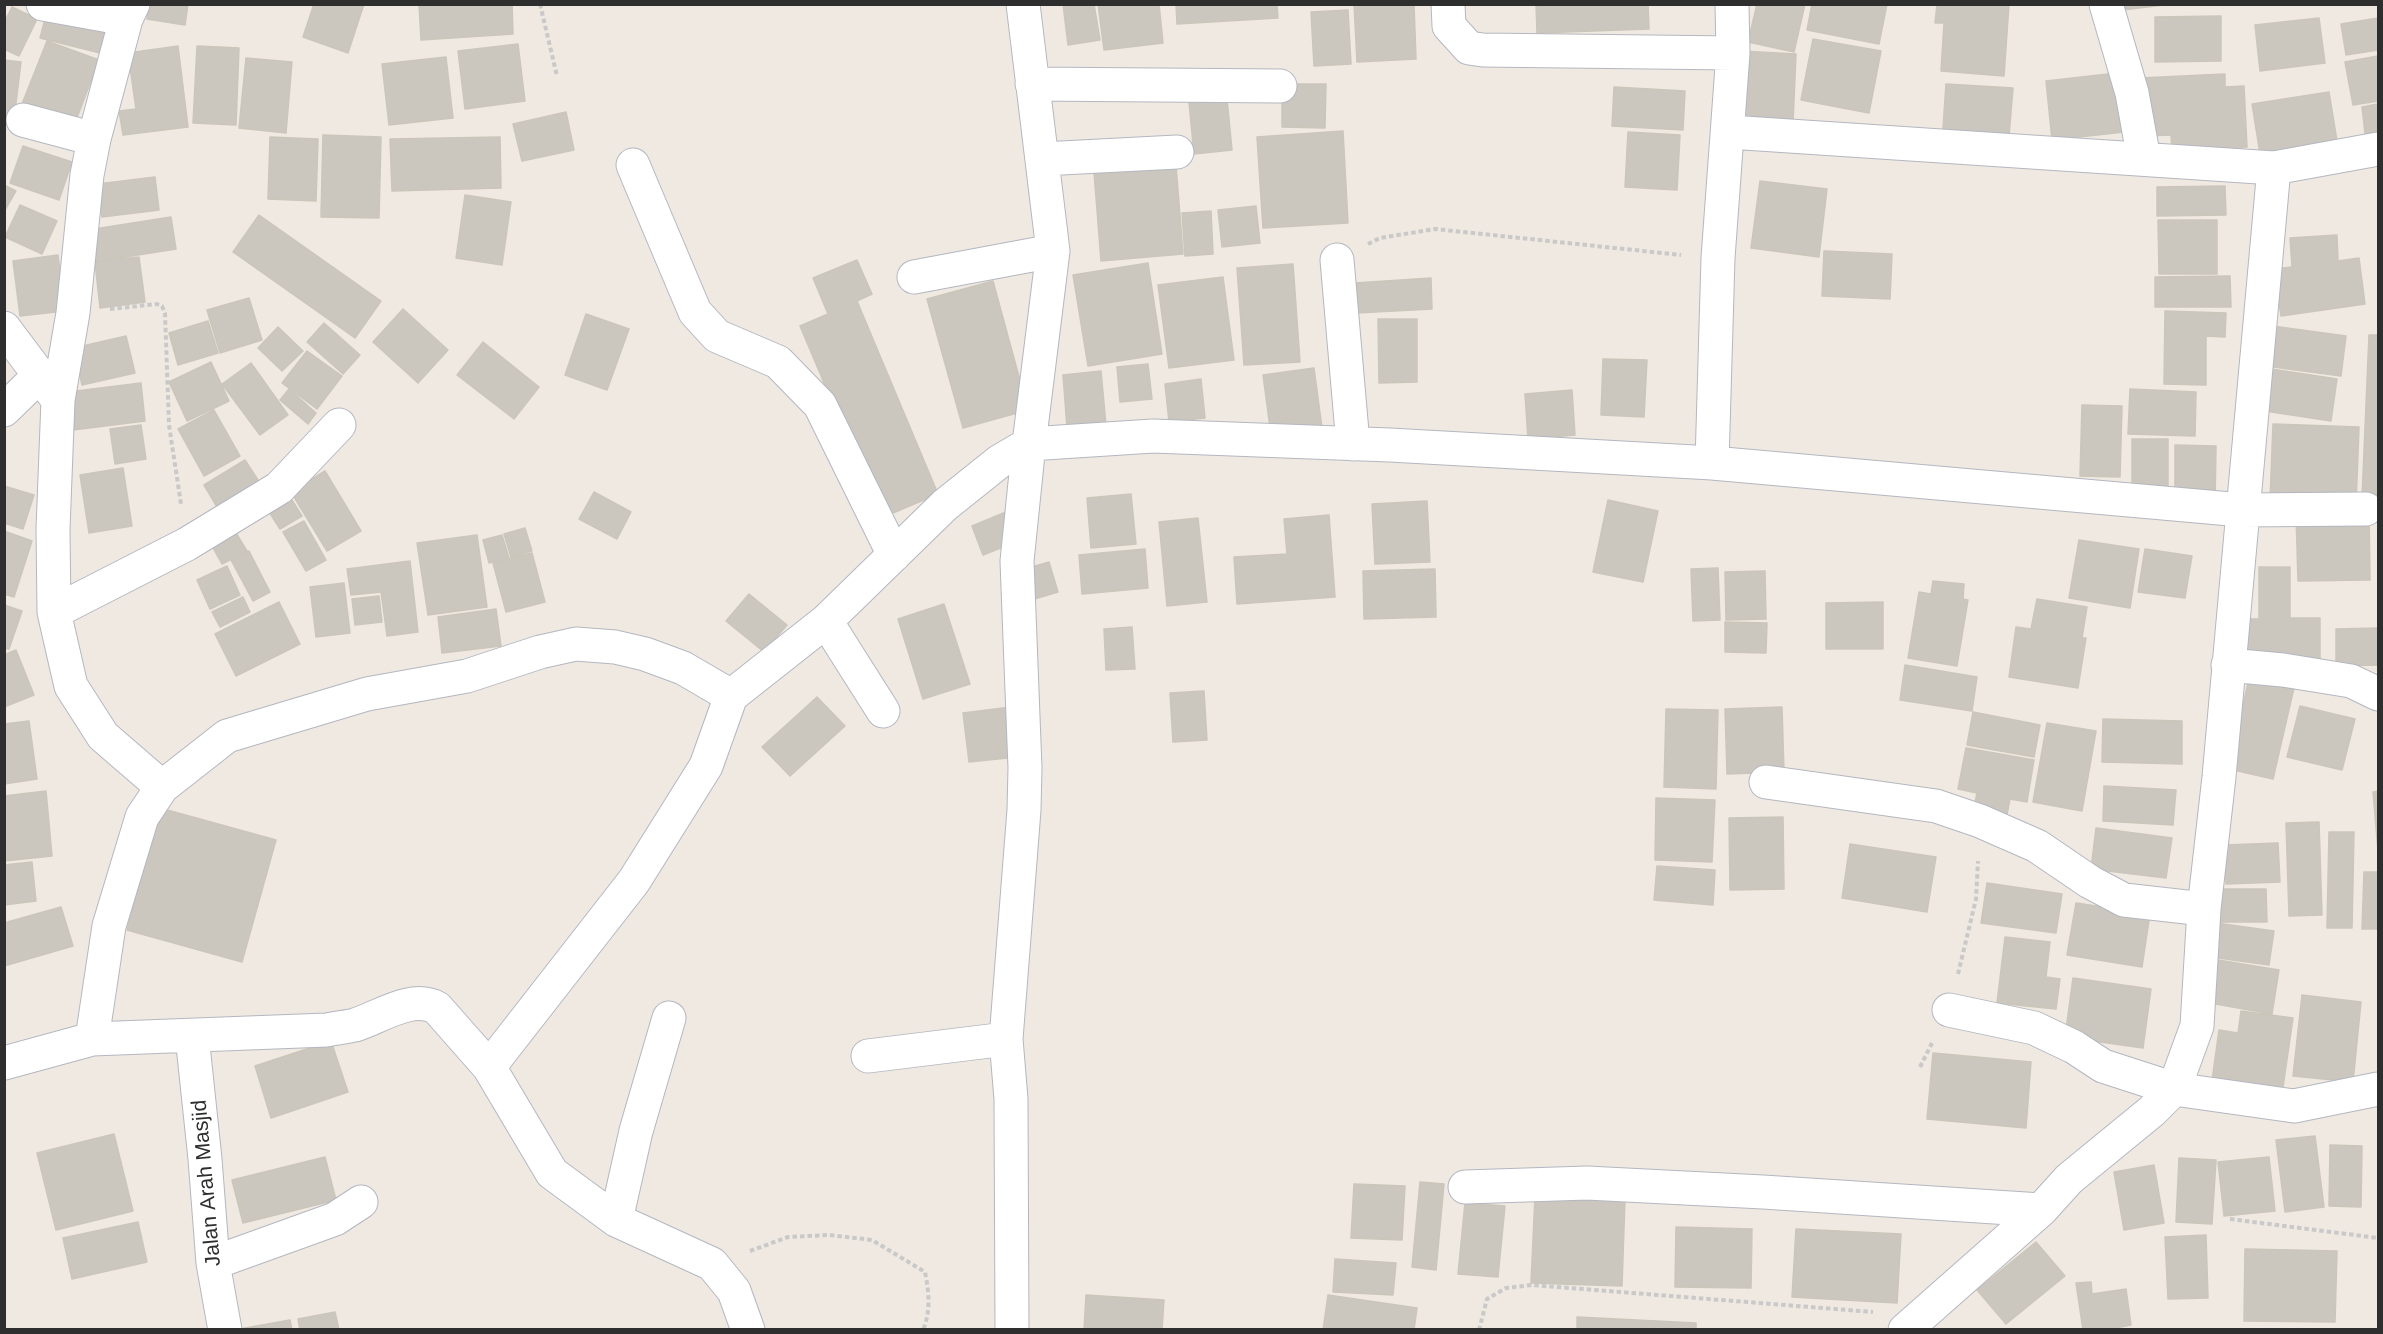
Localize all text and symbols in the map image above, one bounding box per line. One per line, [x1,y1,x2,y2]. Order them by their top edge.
street label: Jalan Arah Masjid [187,1099,227,1267]

